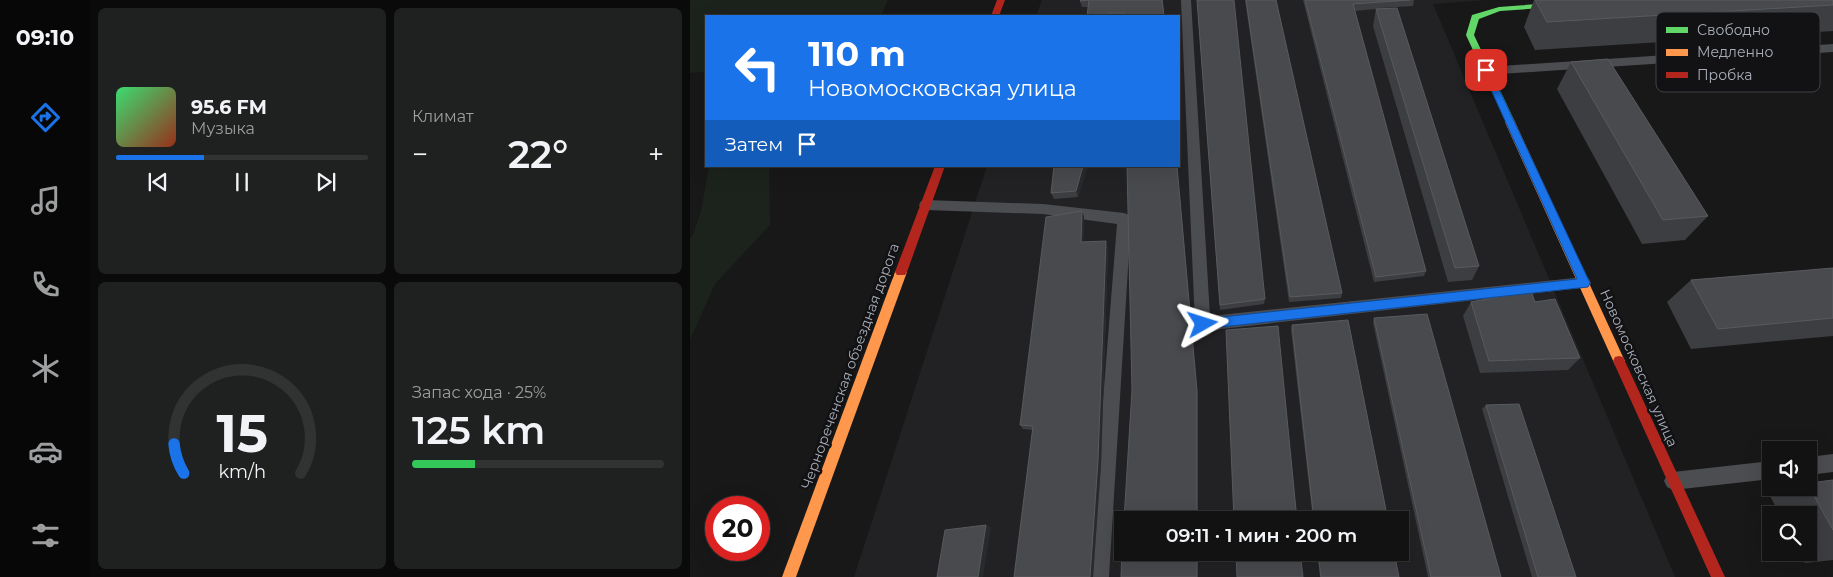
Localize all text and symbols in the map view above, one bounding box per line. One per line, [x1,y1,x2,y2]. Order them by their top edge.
legend [1656,12,1820,92]
text: Свободно [1697,21,1770,39]
text: 09:10 [16,24,74,51]
text: 110 m [808,32,906,75]
icon: left [725,35,790,100]
text: Медленно [1697,43,1773,61]
pin [1465,49,1507,91]
icon: arrive [1472,56,1500,84]
text: Пробка [1697,66,1752,84]
text: Новомосковская улица [808,75,1077,102]
text: 95.6 FM [191,96,267,119]
icon: directions [28,100,63,135]
text: Климат [412,107,474,126]
text: Музыка [191,119,255,138]
icon: arrive [793,130,821,158]
text: 22° [508,131,568,178]
text: Затем [725,133,783,156]
text: − [412,137,428,171]
text: + [648,137,664,171]
icon: previous [144,168,172,196]
icon: pause [228,168,256,196]
icon: next [312,168,340,196]
icon: music [28,183,63,218]
street label: Чернореченская объездная дорога [797,241,903,491]
icon: phone [28,267,63,302]
street label: Новомосковская улица [1596,286,1682,450]
position arrow [1176,297,1228,349]
icon: climate [28,351,63,386]
text: Запас хода · 25% [412,383,546,402]
text: 15 [216,402,268,465]
text: 125 km [412,407,545,454]
icon: car [28,434,63,469]
map controls [1762,441,1817,561]
button: sound [1762,441,1817,496]
text: km/h [218,461,266,482]
speed limit sign: 20 [705,496,770,561]
button: search [1762,506,1817,561]
icon: filters [28,518,63,553]
text: 09:11 · 1 мин · 200 m [1166,524,1357,547]

